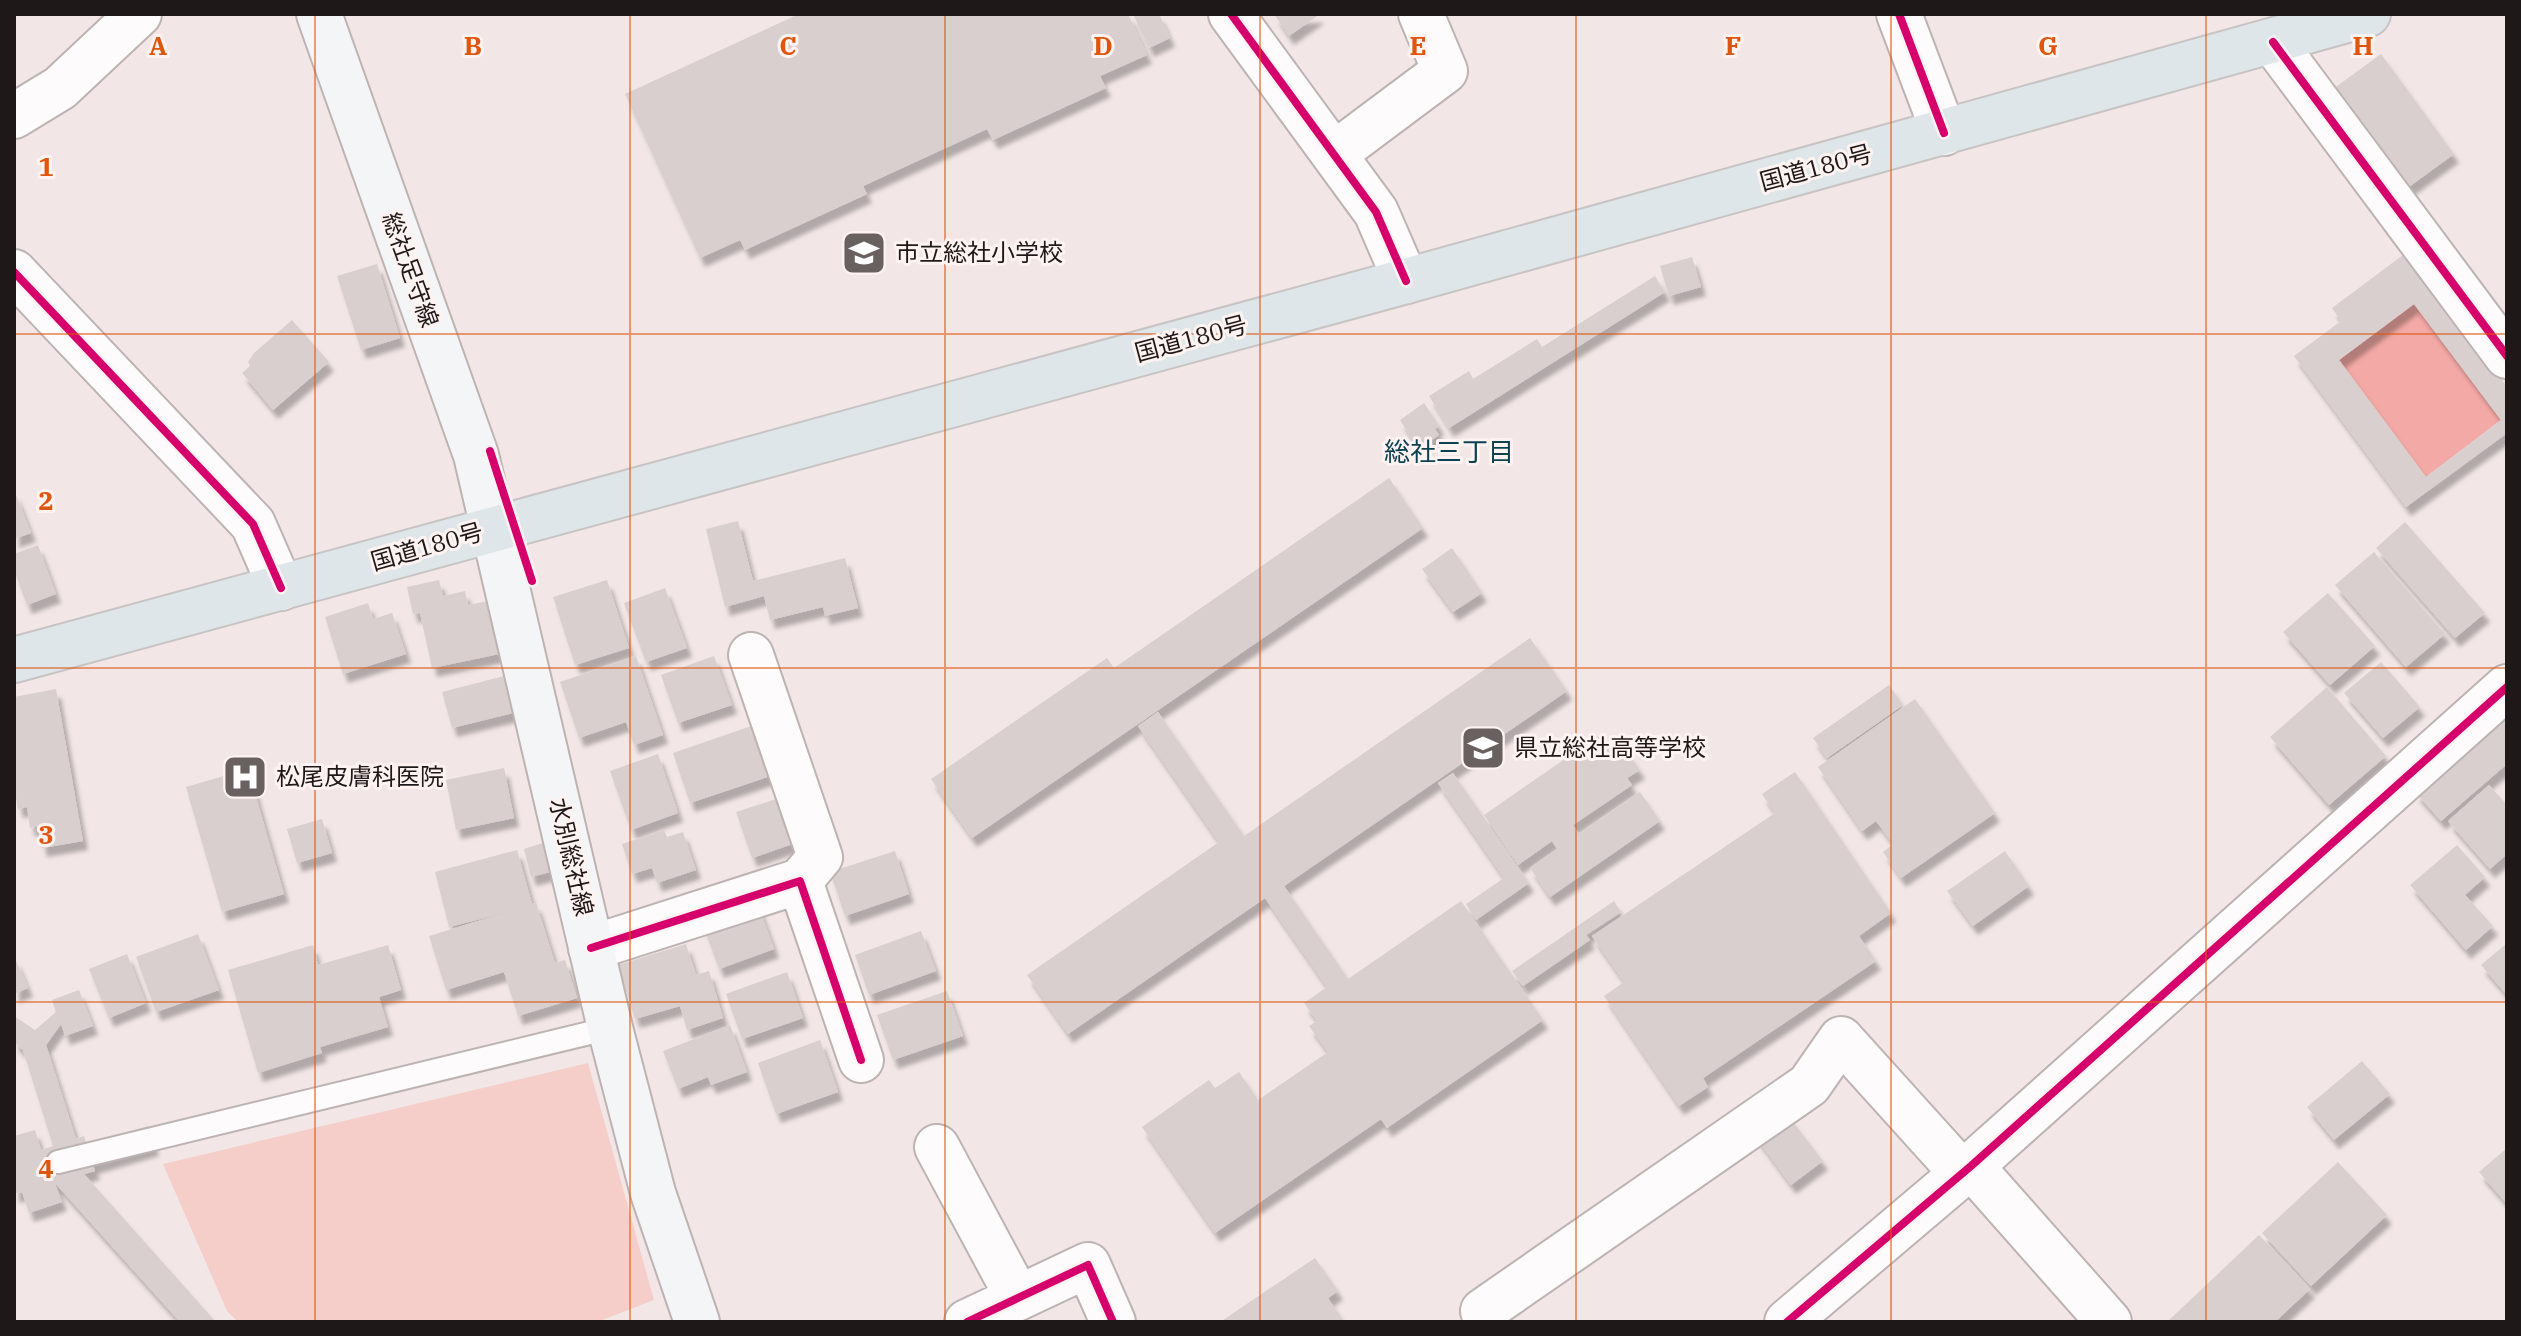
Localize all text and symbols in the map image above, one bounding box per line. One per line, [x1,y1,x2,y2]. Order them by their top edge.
text: A [149,28,167,62]
text: B [464,28,482,62]
text: C [779,28,797,62]
text: D [1093,28,1113,62]
text: E [1409,28,1427,62]
text: F [1725,28,1741,62]
text: G [2038,28,2058,62]
text: H [2352,28,2374,62]
street label: 国道180号 [1756,137,1876,197]
text: 1 [38,149,54,183]
street label: 総社足守線 [375,208,446,332]
school or university icon: 市立総社小学校 [840,229,888,277]
place label: 市立総社小学校 [895,236,1063,268]
street label: 国道180号 [1131,308,1251,368]
district label: 総社三丁目 [1384,434,1514,468]
text: 2 [38,483,54,517]
street label: 国道180号 [367,515,487,577]
school or university icon: 県立総社高等学校 [1459,724,1507,772]
place label: 県立総社高等学校 [1514,731,1706,763]
hospital icon: 松尾皮膚科医院 [221,753,269,801]
place label: 松尾皮膚科医院 [276,760,444,792]
street label: 水別総社線 [543,795,601,919]
text: 3 [38,817,54,851]
text: 4 [38,1151,54,1185]

